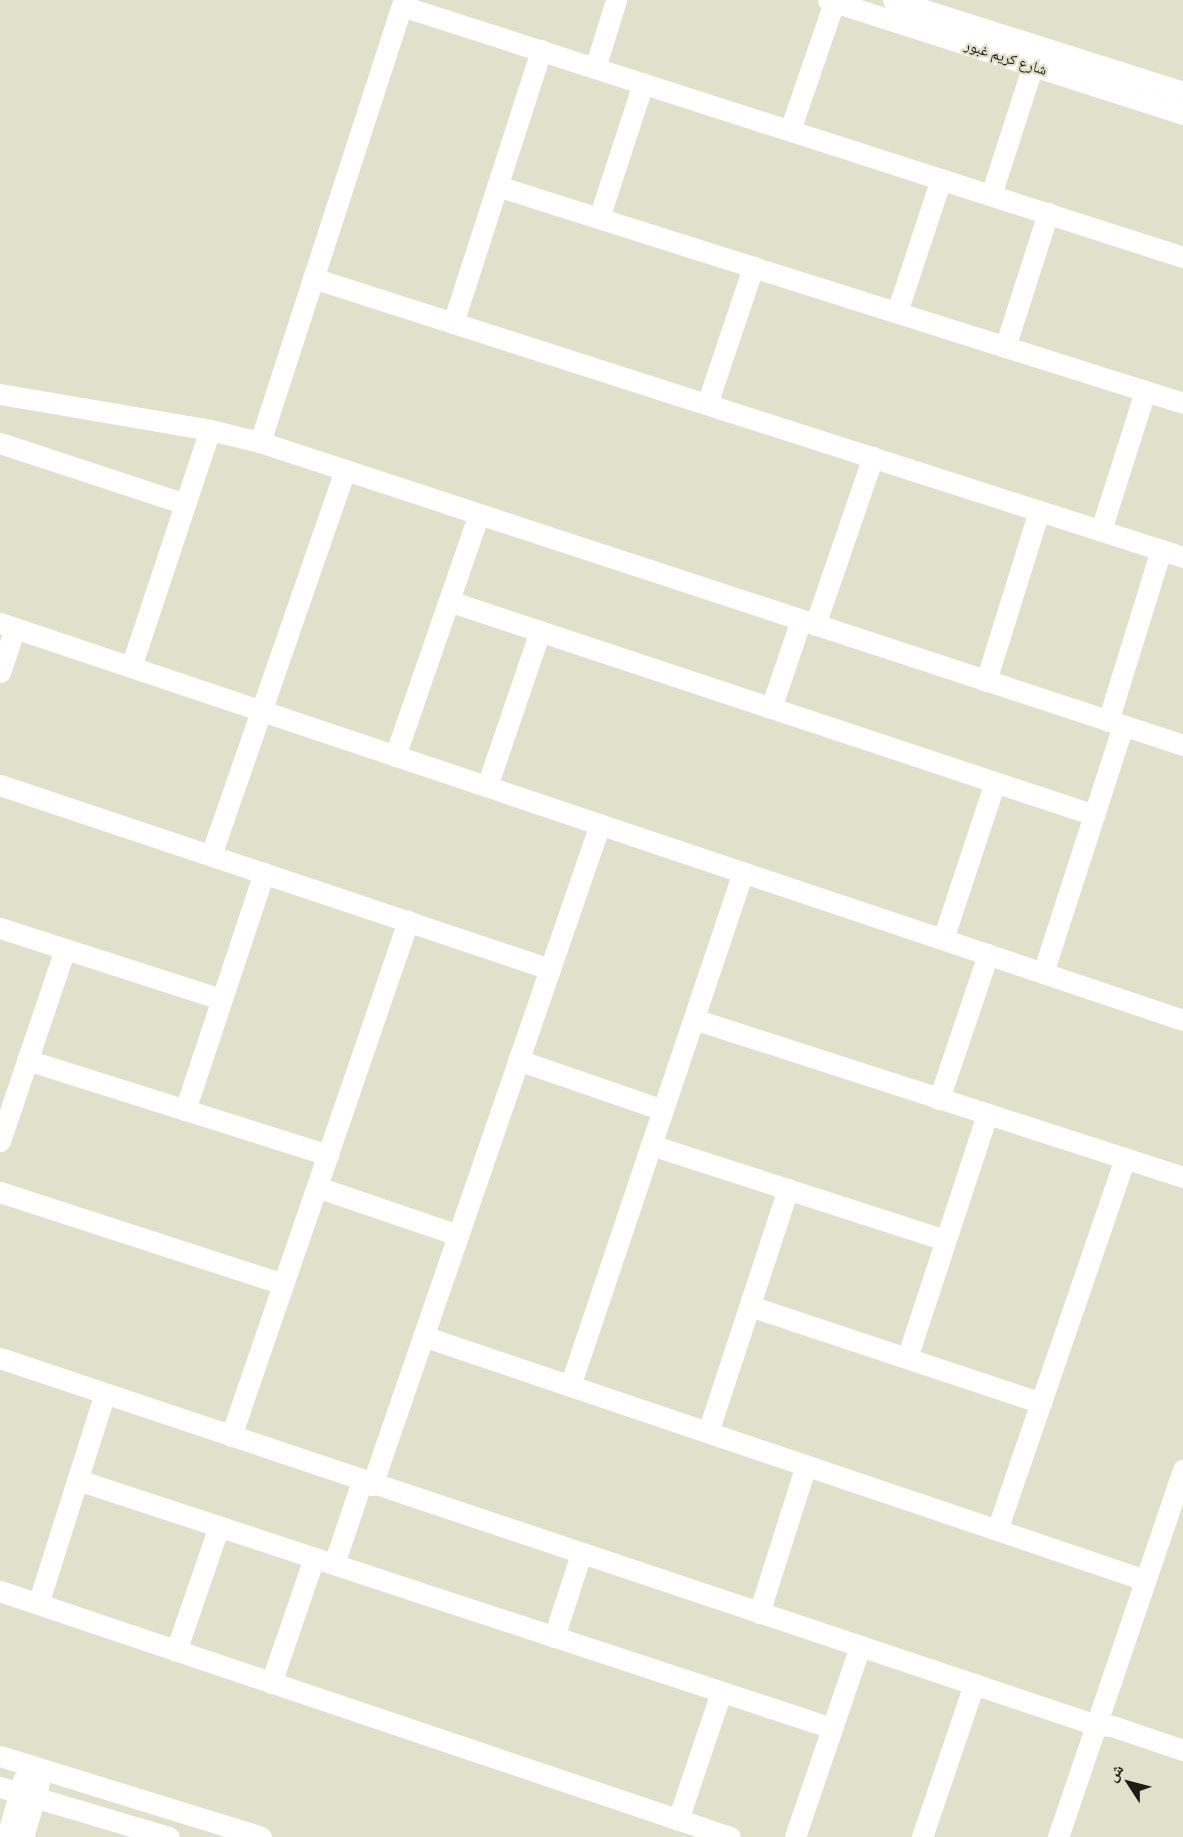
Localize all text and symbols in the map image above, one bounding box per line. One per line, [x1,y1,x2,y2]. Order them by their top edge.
street label: شارع كريم غبور [963,35,1049,79]
north arrow [1099,1753,1159,1813]
text: ش [1101,1760,1128,1785]

